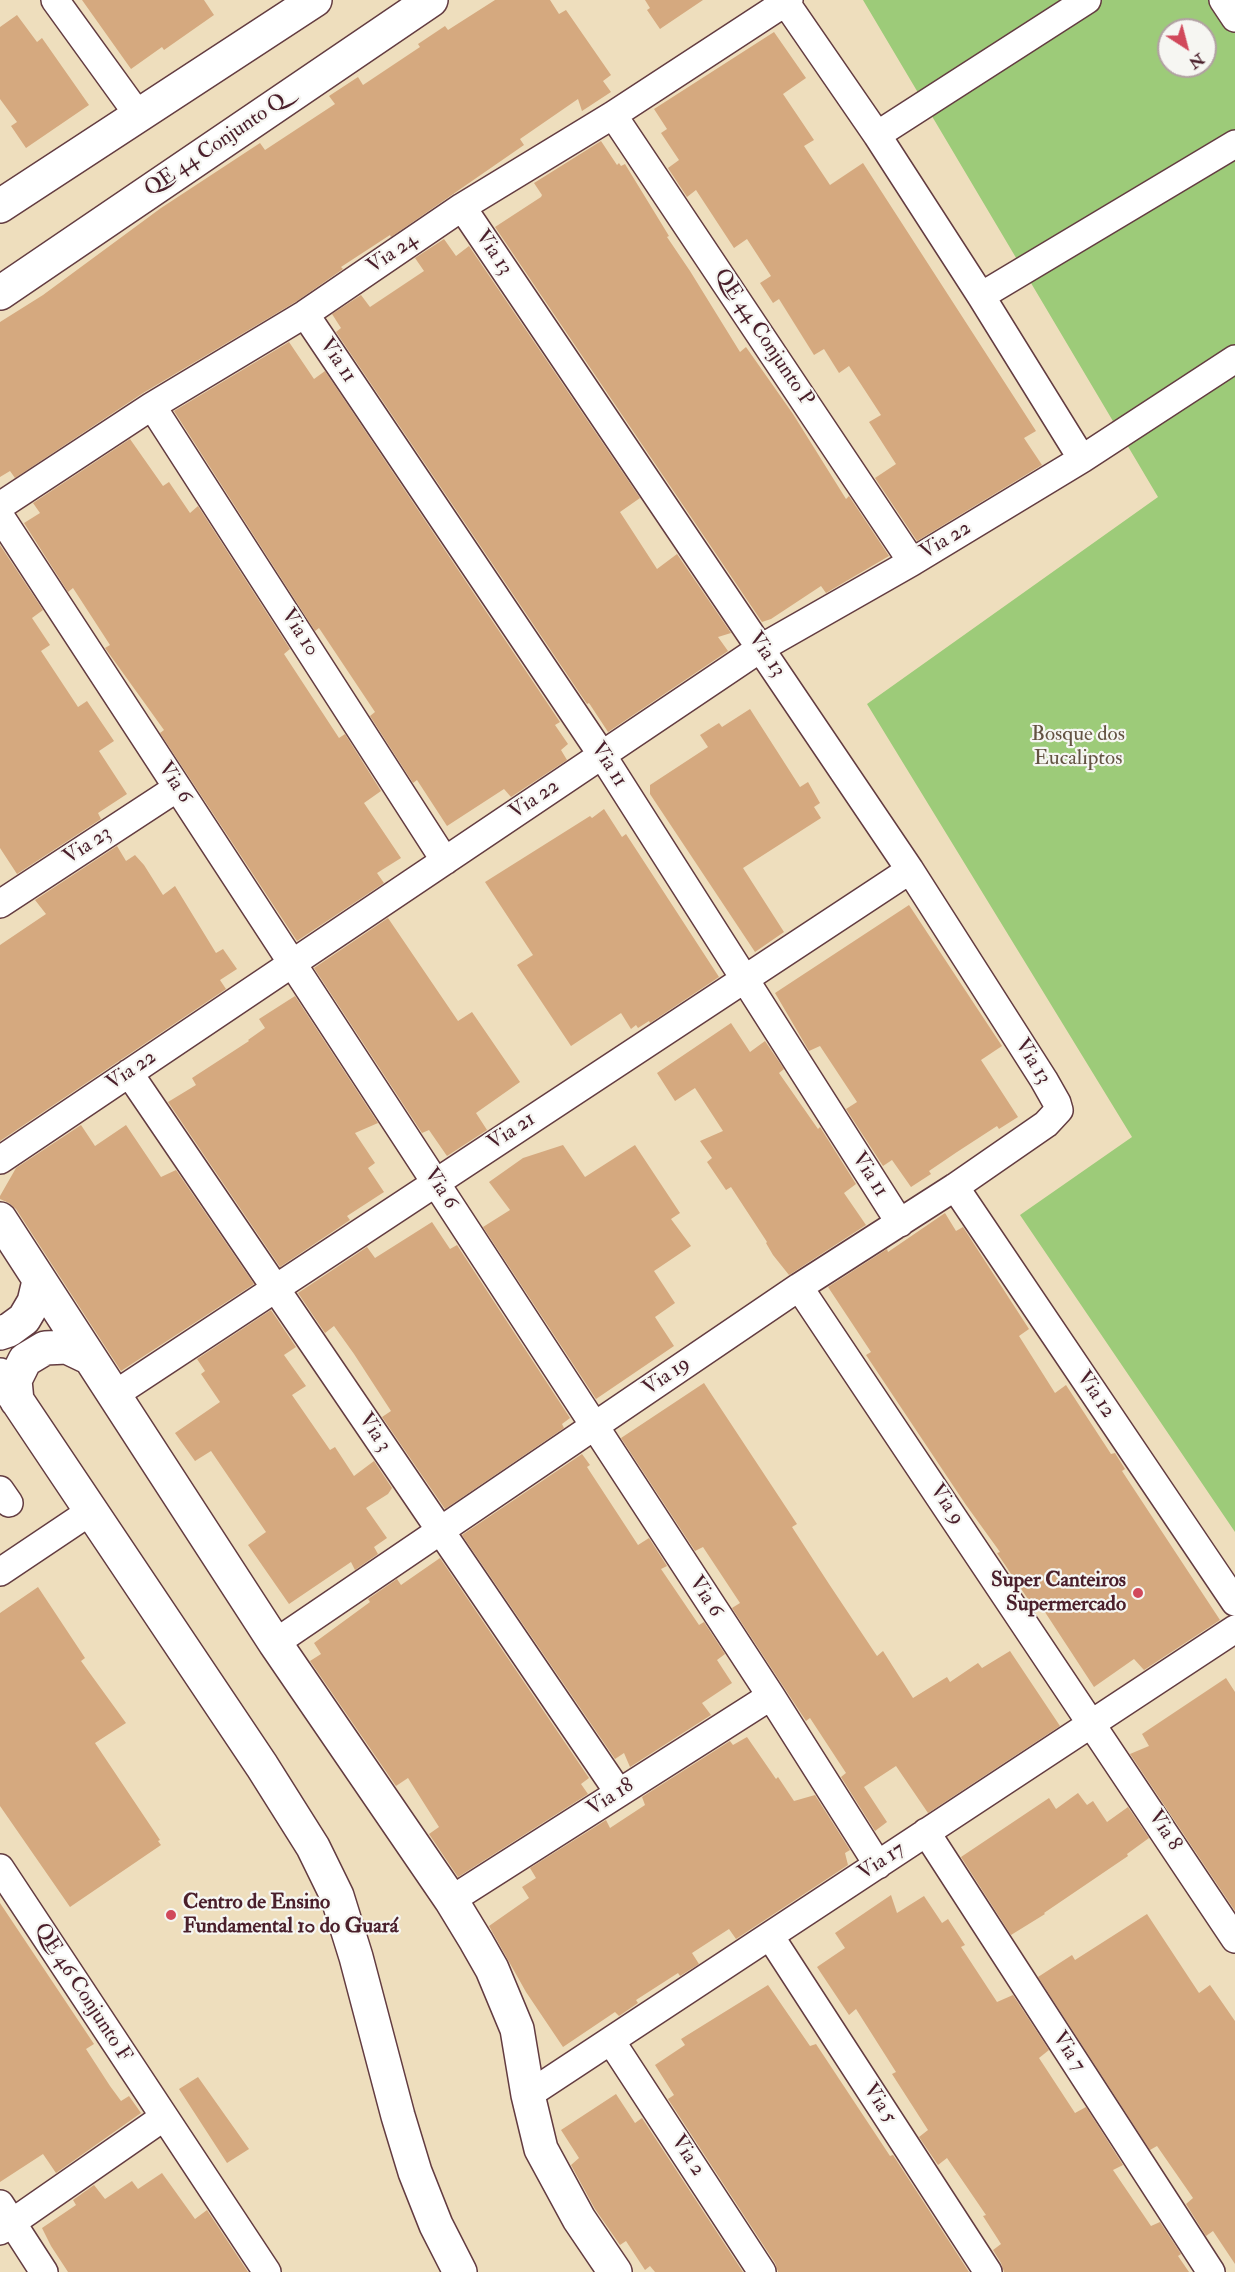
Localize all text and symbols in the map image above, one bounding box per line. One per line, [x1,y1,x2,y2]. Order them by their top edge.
north arrow [1157,18,1217,78]
text: N [1185,49,1208,73]
street label: QE 44 Conjunto Q [140,89,292,203]
street label: Via 13 [469,226,517,280]
street label: Via 24 [363,228,423,280]
street label: QE 44 Conjunto P [708,264,818,412]
street label: Via 11 [313,334,361,388]
street label: Via 22 [916,516,976,566]
street label: Via 10 [274,605,324,661]
street label: Via 13 [742,628,790,682]
park label: Bosque dos Eucaliptos [1031,722,1125,772]
street label: Via 11 [584,738,632,792]
street label: Via 6 [151,758,197,808]
street label: Via 22 [505,774,565,826]
street label: Via 23 [59,821,117,871]
street label: Via 13 [1008,1035,1056,1089]
street label: Via 22 [102,1045,162,1097]
street label: Via 21 [484,1107,540,1157]
street label: Via 11 [845,1148,893,1202]
street label: Via 6 [417,1164,463,1214]
street label: Via 19 [639,1352,695,1402]
street label: Via 12 [1070,1367,1120,1423]
street label: Via 3 [352,1409,396,1457]
street label: Via 9 [923,1480,969,1530]
place label: Super Canteiros Supermercado [991,1568,1126,1618]
street label: Via 6 [682,1572,728,1622]
marker: Super Canteiros Supermercado [1131,1586,1145,1600]
street label: Via 18 [583,1774,639,1822]
street label: Via 8 [1142,1806,1186,1856]
street label: Via 17 [854,1837,910,1887]
place label: Centro de Ensino Fundamental 10 do Guará [183,1890,398,1940]
marker: Centro de Ensino Fundamental 10 do Guará [164,1908,178,1922]
street label: QE 46 Conjunto F [28,1919,136,2067]
street label: Via 7 [1046,2027,1090,2077]
street label: Via 5 [857,2079,901,2129]
street label: Via 2 [664,2131,710,2181]

